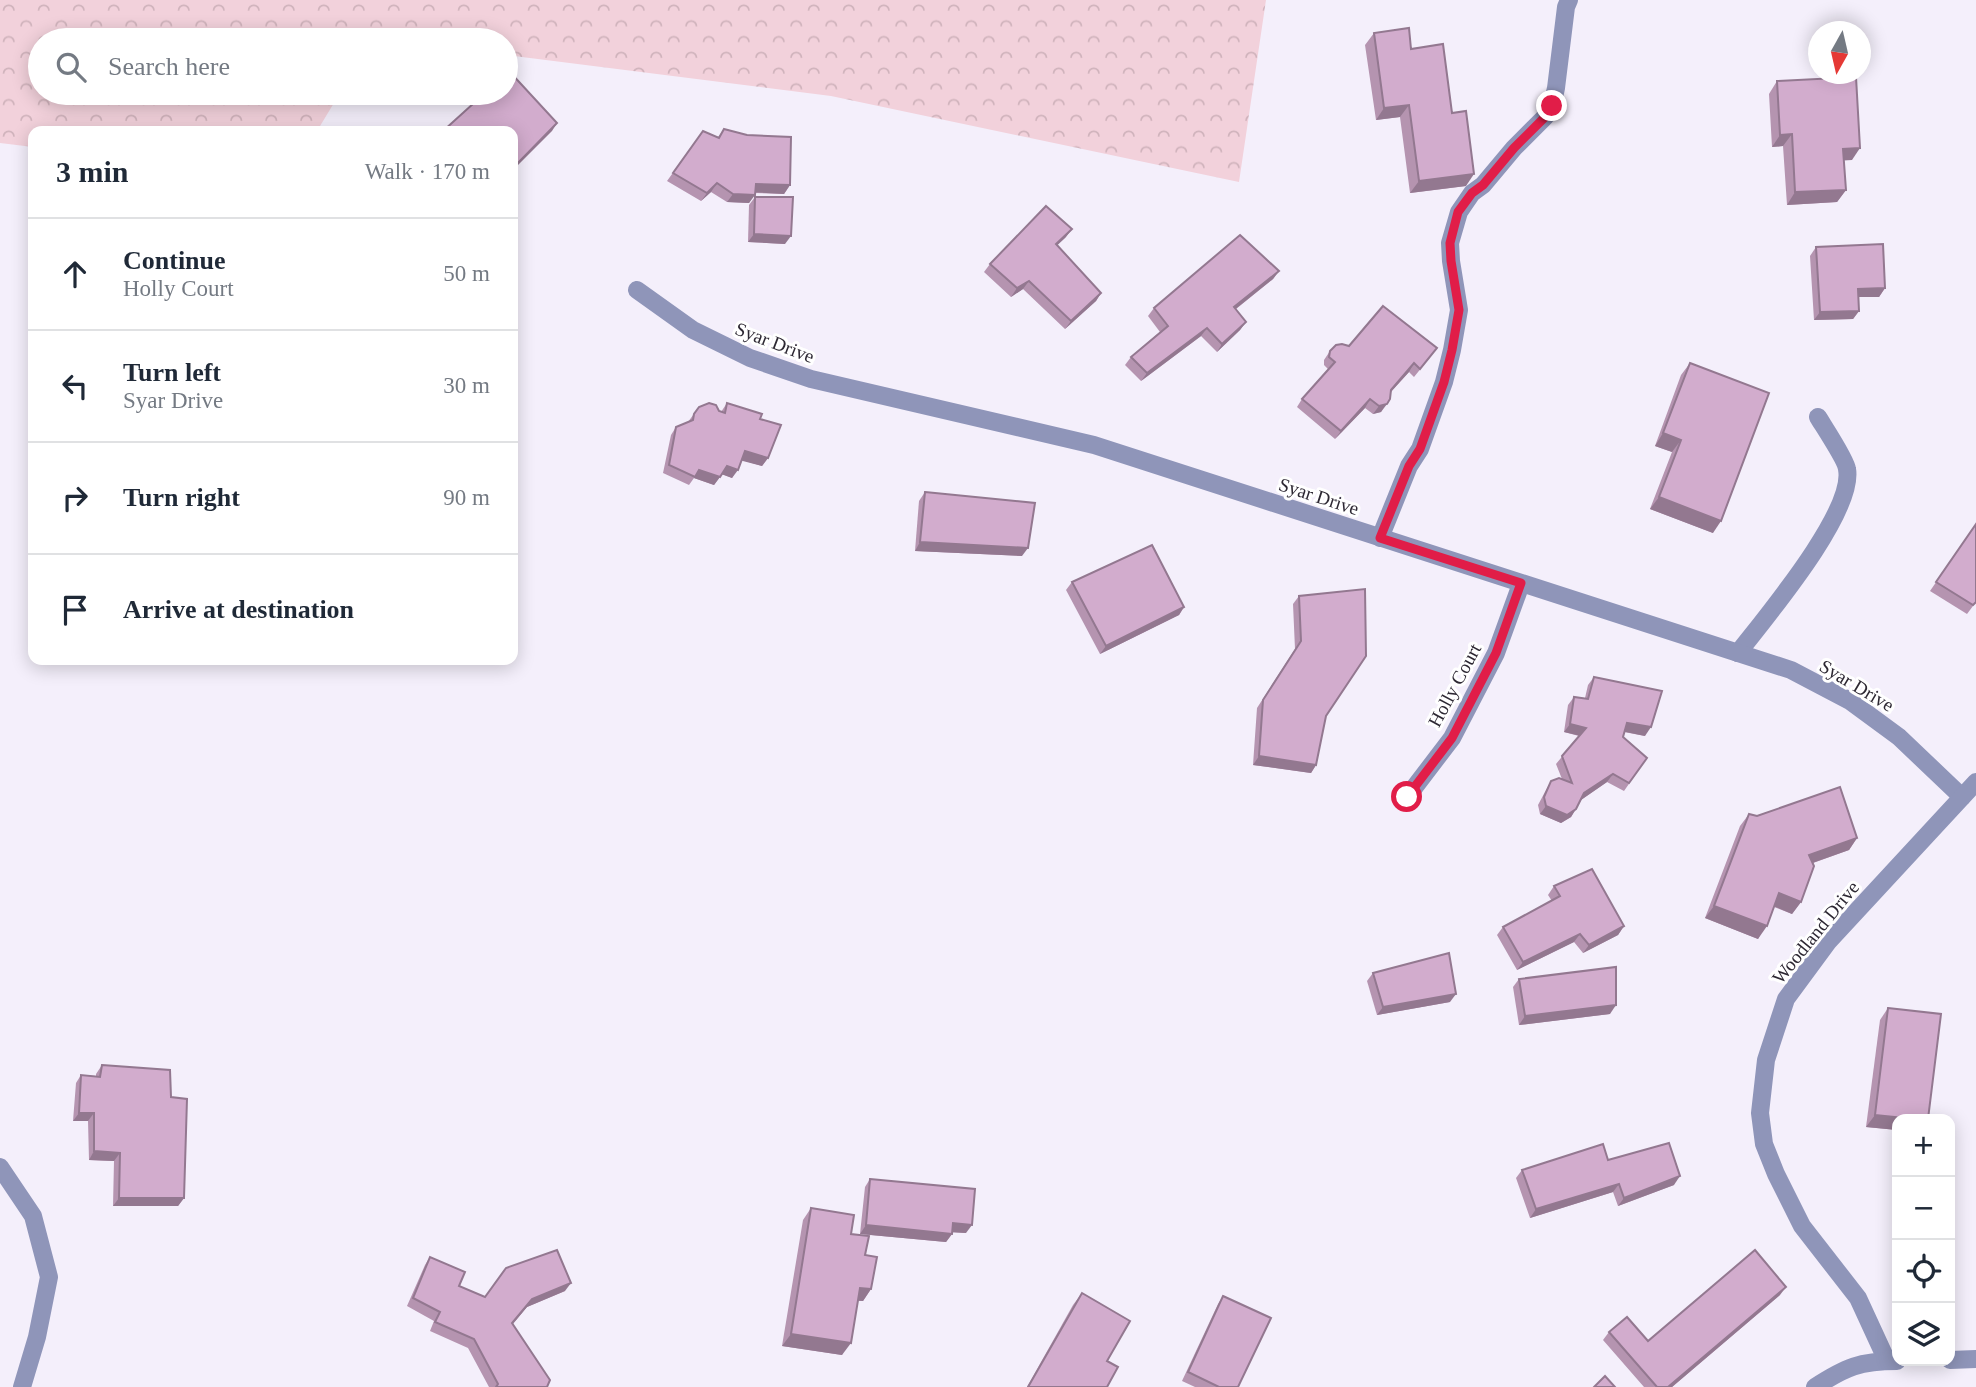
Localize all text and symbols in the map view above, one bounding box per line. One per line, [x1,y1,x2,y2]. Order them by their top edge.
north arrow [1808,21,1871,84]
search box [28,28,518,105]
icon: search [52,48,90,86]
text: Search here [108,52,230,81]
route end [1536,90,1567,121]
text: 3 min [56,155,129,188]
text: Walk · 170 m [365,159,490,184]
text: Continue [123,246,226,275]
icon: ahead [56,255,94,293]
text: 50 m [443,261,490,286]
text: Holly Court [123,276,234,301]
street label: Syar Drive [732,318,817,367]
text: Turn left [123,358,221,387]
icon: left [56,367,94,405]
text: 30 m [443,373,490,398]
text: Syar Drive [123,388,223,413]
street label: Syar Drive [1276,474,1361,519]
icon: right [56,479,94,517]
text: Turn right [123,483,240,512]
text: 90 m [443,485,490,510]
icon: arrive [56,591,94,629]
text: Arrive at destination [123,595,354,624]
street label: Holly Court [1424,639,1485,730]
street label: Syar Drive [1816,655,1898,716]
route start [1391,781,1422,812]
street label: Woodland Drive [1768,877,1863,988]
map controls [1892,1114,1955,1366]
button: + [1892,1114,1955,1177]
button: − [1892,1177,1955,1240]
button: locate [1892,1240,1955,1303]
button: layers [1892,1303,1955,1366]

